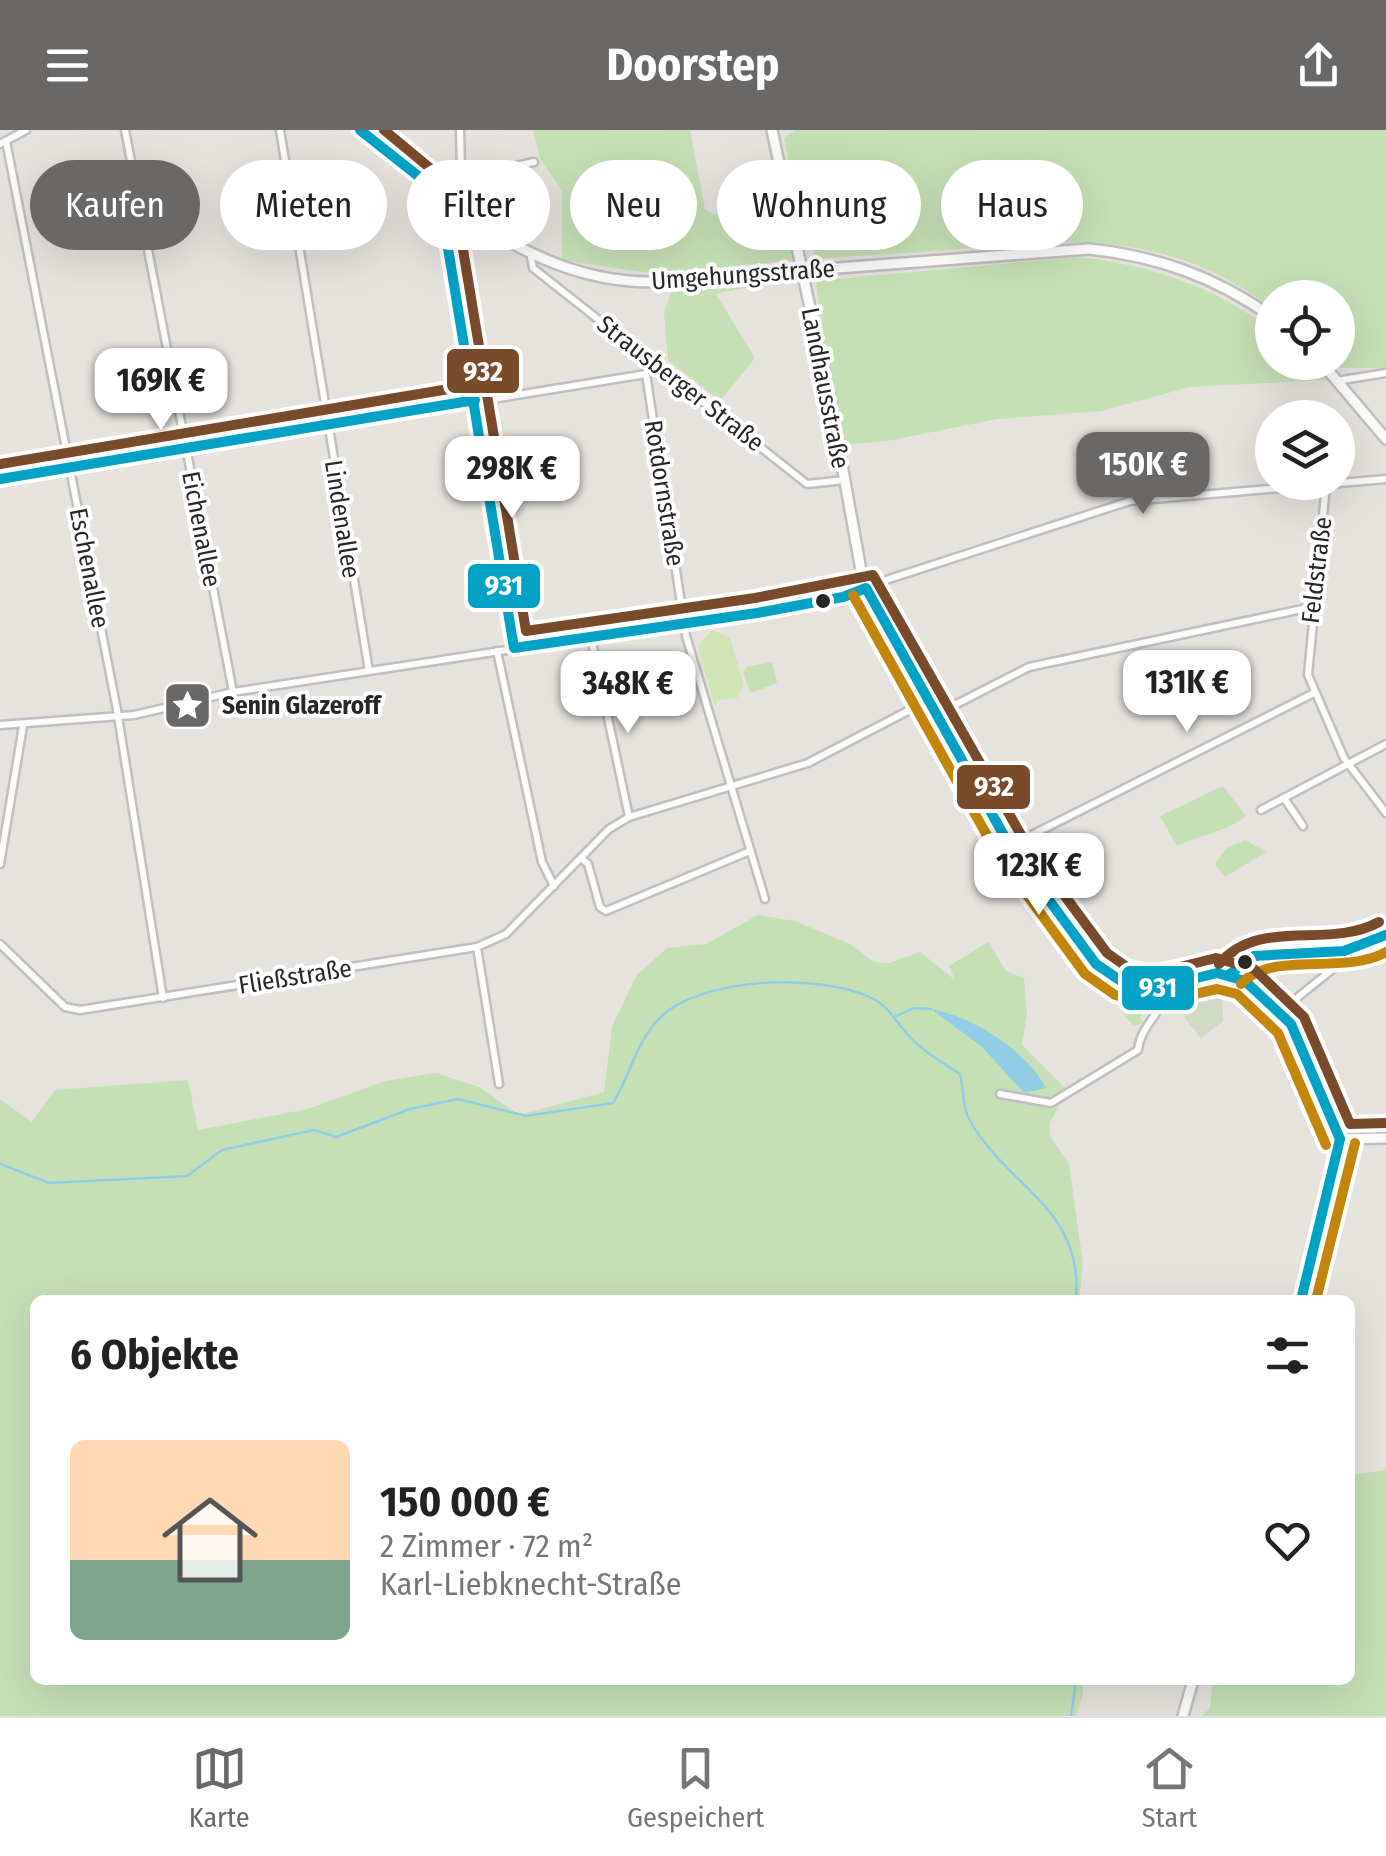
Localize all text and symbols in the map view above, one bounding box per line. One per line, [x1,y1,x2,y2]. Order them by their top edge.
icon: menu [40,38,95,93]
text: Doorstep [607,38,779,92]
icon: share [1291,38,1346,93]
chip: Kaufen [30,160,200,250]
chip: Mieten [220,160,387,250]
chip: Filter [407,160,550,250]
chip: Neu [570,160,697,250]
chip: Wohnung [717,160,921,250]
chip: Haus [941,160,1083,250]
street label: Umgehungsstraße [650,254,836,296]
map controls [1255,280,1355,500]
button: locate [1255,280,1355,380]
street label: Landhausstraße [795,305,855,471]
street label: Strausberger Straße [591,309,770,458]
line badge: 932 [445,347,521,395]
pin: 169K € [80,348,242,433]
text: 932 [463,355,503,388]
text: 169K € [117,361,205,399]
button: layers [1255,400,1355,500]
street label: Rotdornstraße [638,418,690,568]
pin: 150K € [1062,432,1224,517]
pin: 298K € [431,436,593,521]
text: 150K € [1098,445,1188,483]
text: 298K € [467,449,557,487]
street label: Lindenallee [318,458,366,580]
street label: Eichenallee [175,469,227,590]
street label: Eschenallee [63,506,115,631]
street label: Feldstraße [1296,515,1338,625]
line badge: 931 [466,562,542,610]
text: 931 [485,569,523,602]
unlabelled marker [813,591,833,611]
pin: 131K € [1106,650,1268,735]
pin: 348K € [547,651,709,736]
text: 131K € [1145,663,1229,701]
text: 348K € [583,664,673,702]
place icon: Senin Glazeroff [161,679,213,731]
place label: Senin Glazeroff [222,691,382,721]
line badge: 932 [955,763,1032,811]
text: 932 [974,770,1014,803]
pin: 123K € [958,833,1120,918]
text: 123K € [996,846,1082,884]
unlabelled marker [1235,952,1255,972]
street label: Fließstraße [236,953,354,1001]
line badge: 931 [1120,964,1196,1012]
text: 931 [1139,971,1177,1004]
icon: filters [1260,1328,1315,1383]
text: 6 Objekte [70,1330,239,1380]
text: 150 000 € [380,1477,550,1527]
icon: home [150,1480,270,1600]
icon: heart [1260,1513,1315,1568]
text: 2 Zimmer · 72 m² [380,1527,593,1565]
text: Karl-Liebknecht-Straße [380,1565,682,1603]
tab: Karte [189,1741,249,1834]
tab: Gespeichert [627,1741,764,1834]
tab: Start [1142,1741,1197,1834]

